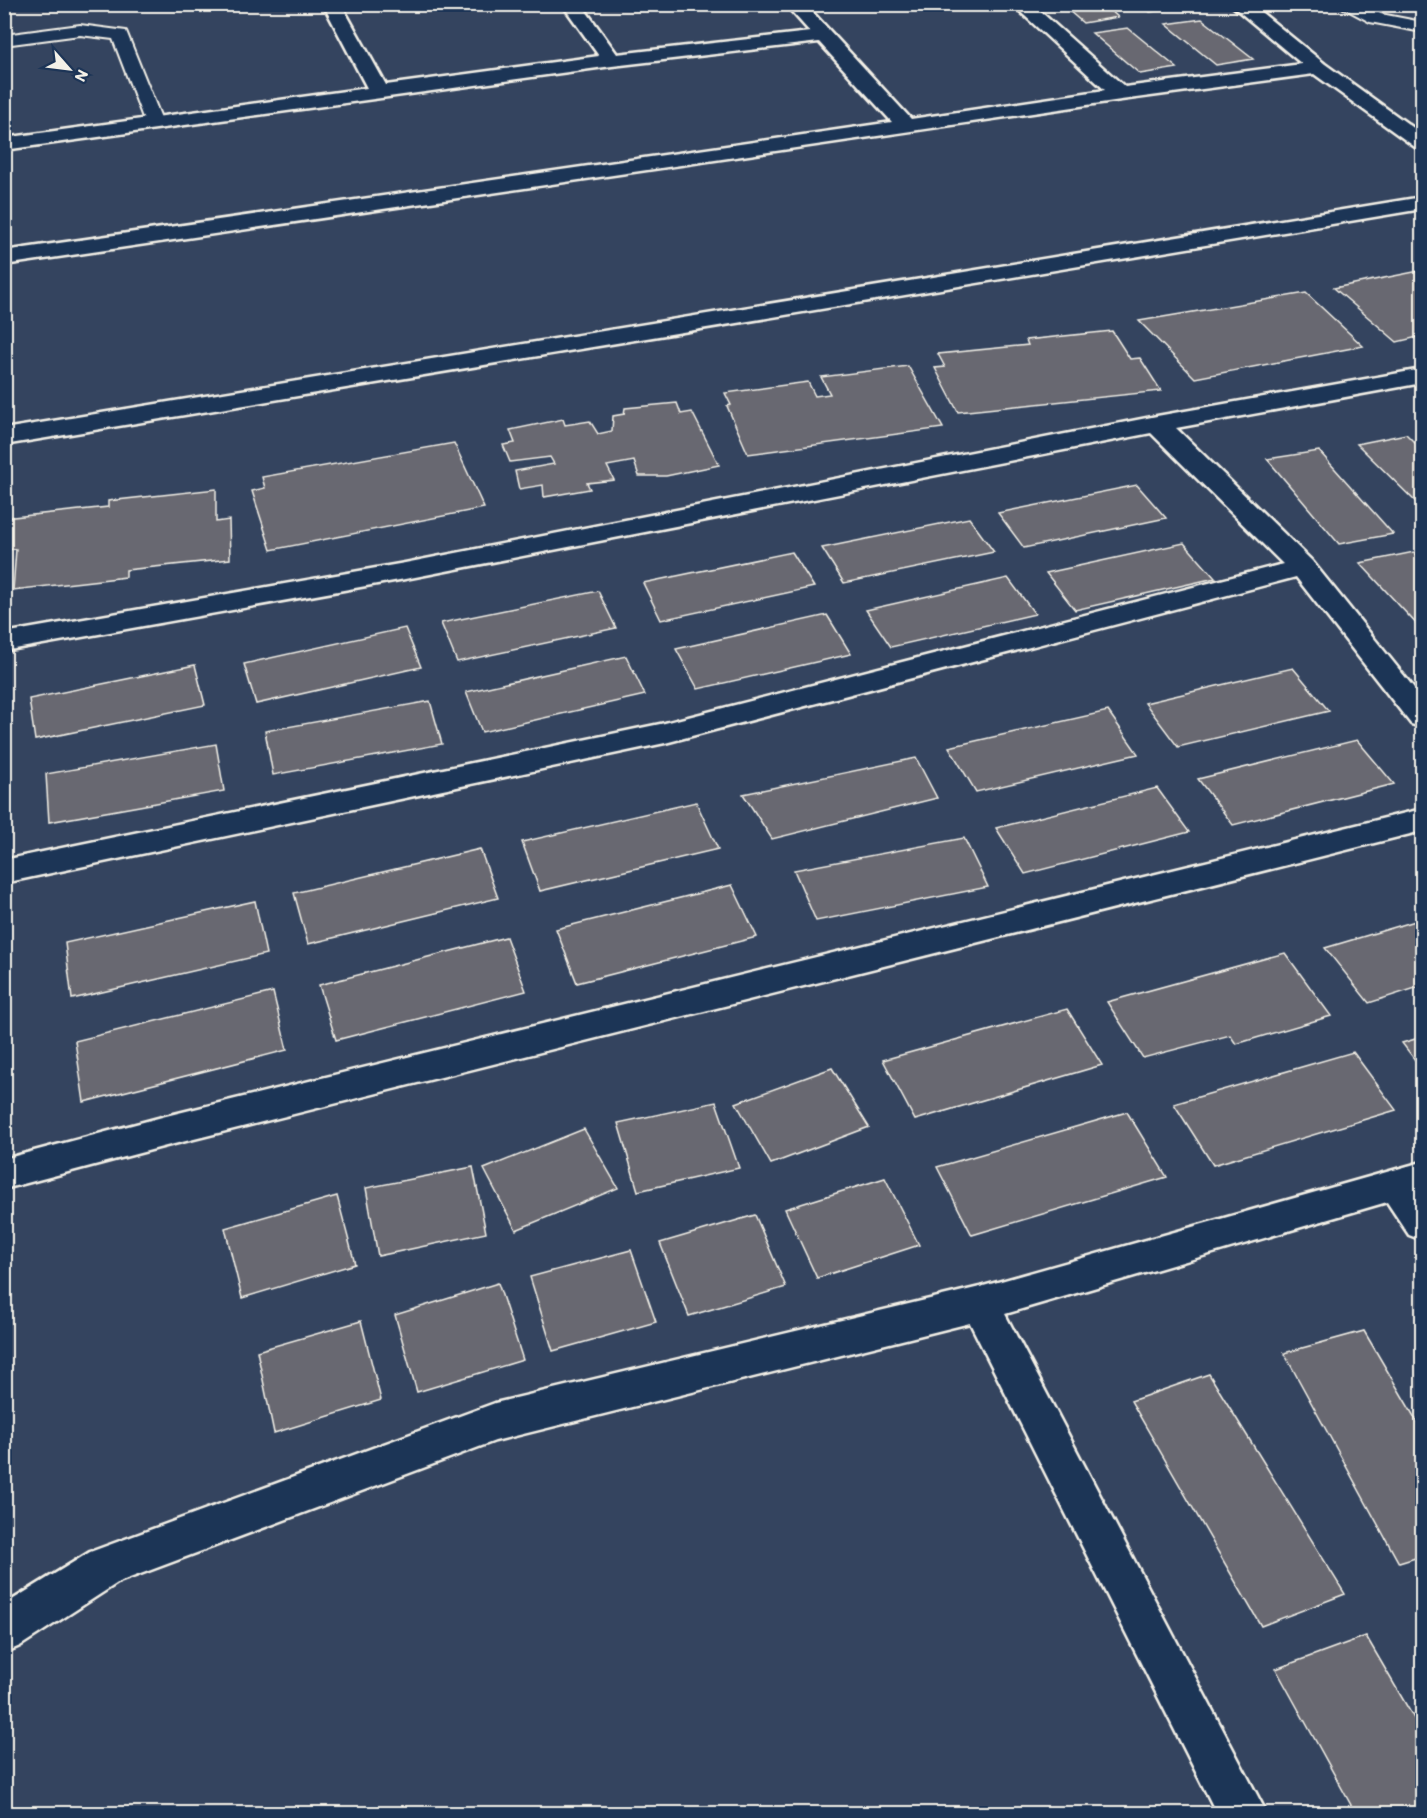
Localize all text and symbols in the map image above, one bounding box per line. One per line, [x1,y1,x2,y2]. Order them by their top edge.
north arrow [39,39,99,99]
text: N [71,67,93,85]

